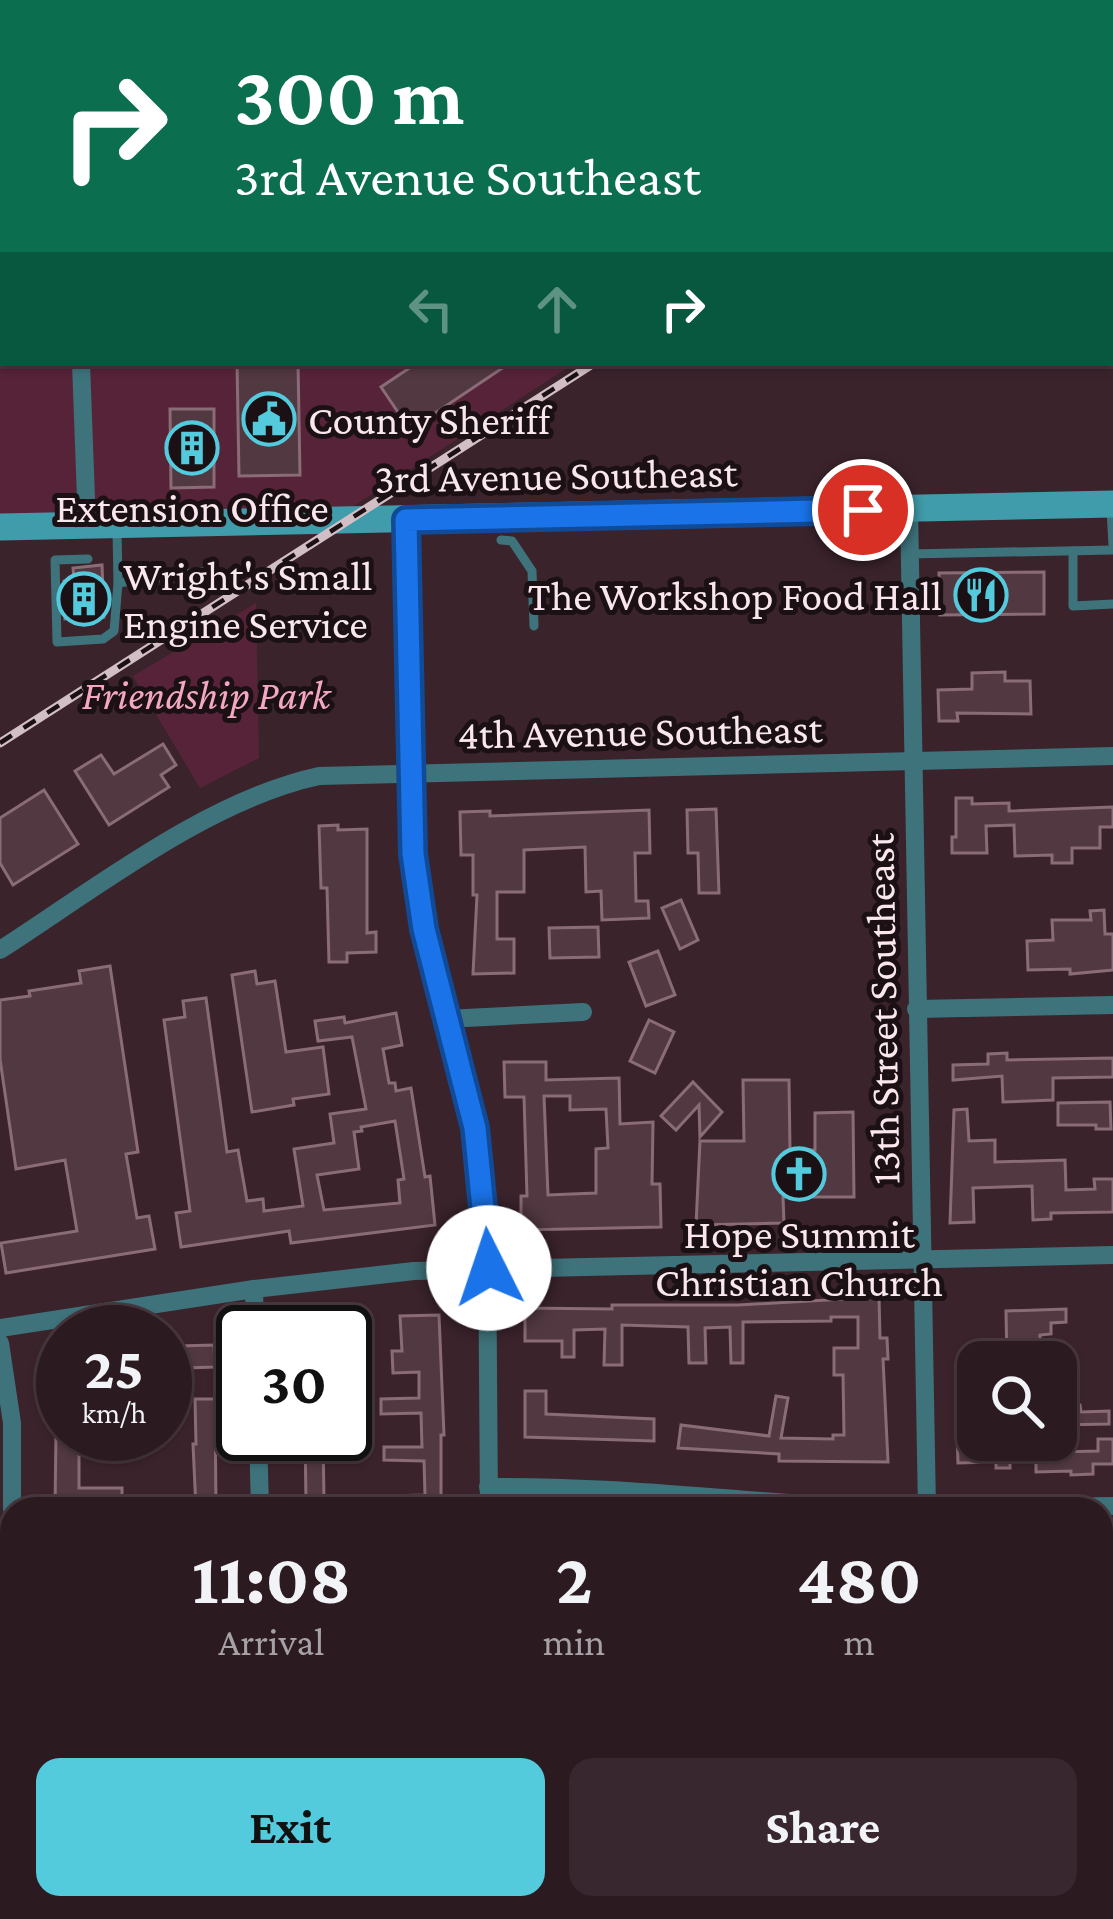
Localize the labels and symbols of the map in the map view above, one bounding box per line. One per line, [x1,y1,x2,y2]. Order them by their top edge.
public building icon: County Sheriff [241,391,297,447]
place label: County Sheriff [308,396,553,443]
building icon: Extension Office [164,420,220,476]
street label: 3rd Avenue Southeast [374,448,739,502]
pin [812,459,914,561]
place label: Extension Office [55,484,329,531]
place label: Wright's Small Engine Service [123,552,372,647]
restaurant icon: The Workshop Food Hall [953,567,1009,623]
building icon: Wright's Small Engine Service [56,571,112,627]
place label: The Workshop Food Hall [528,572,942,619]
park label: Friendship Park [82,671,332,718]
street label: 4th Avenue Southeast [457,704,824,758]
street label: 13th Street Southeast [855,832,909,1185]
church icon: Hope Summit Christian Church [771,1146,827,1202]
position arrow [426,1205,552,1331]
place label: Hope Summit Christian Church [655,1210,943,1305]
speed limit sign: 30 [216,1305,372,1461]

